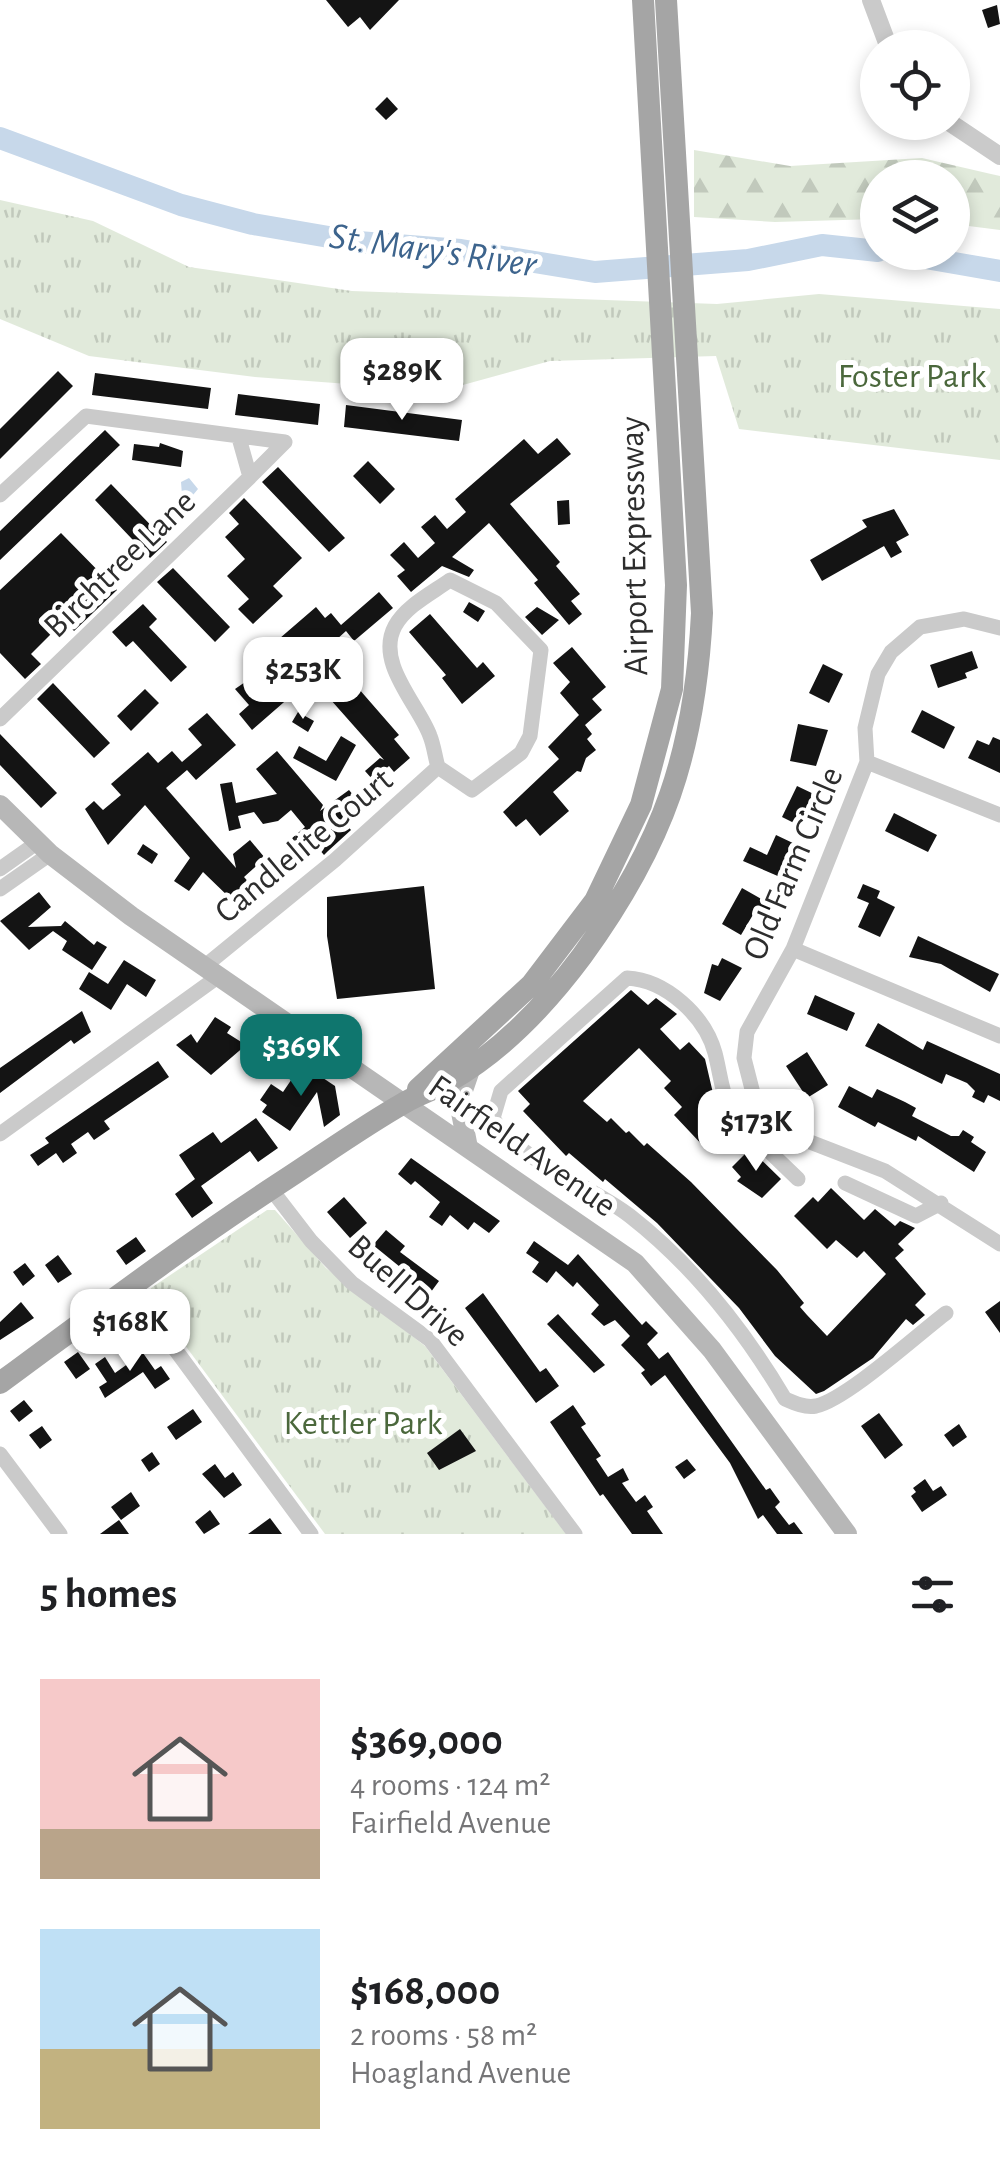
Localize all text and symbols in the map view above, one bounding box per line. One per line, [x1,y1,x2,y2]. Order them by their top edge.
map controls [860,30,970,270]
button: locate [860,30,970,140]
button: layers [860,160,970,270]
water label: St. Mary's River [327,218,540,285]
pin: $289K [332,338,472,423]
text: $289K [362,354,442,386]
park label: Foster Park [838,359,986,394]
street label: Airport Expressway [615,416,654,676]
street label: Birchtree Lane [38,484,202,644]
pin: $253K [233,637,373,722]
text: $253K [265,653,341,685]
street label: Candlelite Court [209,762,399,930]
street label: Old Farm Circle [737,762,850,965]
pin: $369K [231,1014,371,1099]
text: $369K [262,1030,340,1062]
street label: Fairfield Avenue [422,1069,622,1224]
pin: $173K [686,1089,826,1174]
text: $173K [720,1105,792,1137]
street label: Buell Drive [341,1228,475,1354]
pin: $168K [60,1289,200,1374]
text: $168K [92,1305,168,1337]
park label: Kettler Park [283,1406,443,1441]
icon: filters [905,1567,960,1622]
text: 5 homes [40,1573,177,1615]
icon: home [120,1719,240,1839]
text: $369,000 [350,1720,503,1762]
text: 4 rooms · 124 m² [350,1769,550,1801]
text: Fairfield Avenue [350,1807,551,1839]
icon: home [120,1969,240,2089]
text: $168,000 [350,1970,500,2012]
text: 2 rooms · 58 m² [350,2019,537,2051]
text: Hoagland Avenue [350,2057,571,2089]

